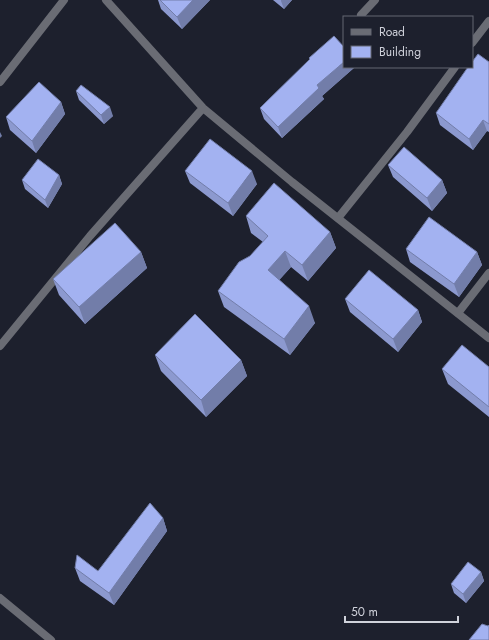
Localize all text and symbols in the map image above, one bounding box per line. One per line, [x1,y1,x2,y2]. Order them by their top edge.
legend [343,16,473,68]
text: Road [379,23,405,41]
text: Building [379,43,421,61]
scale bar [345,598,458,624]
text: 50 m [351,603,378,621]

